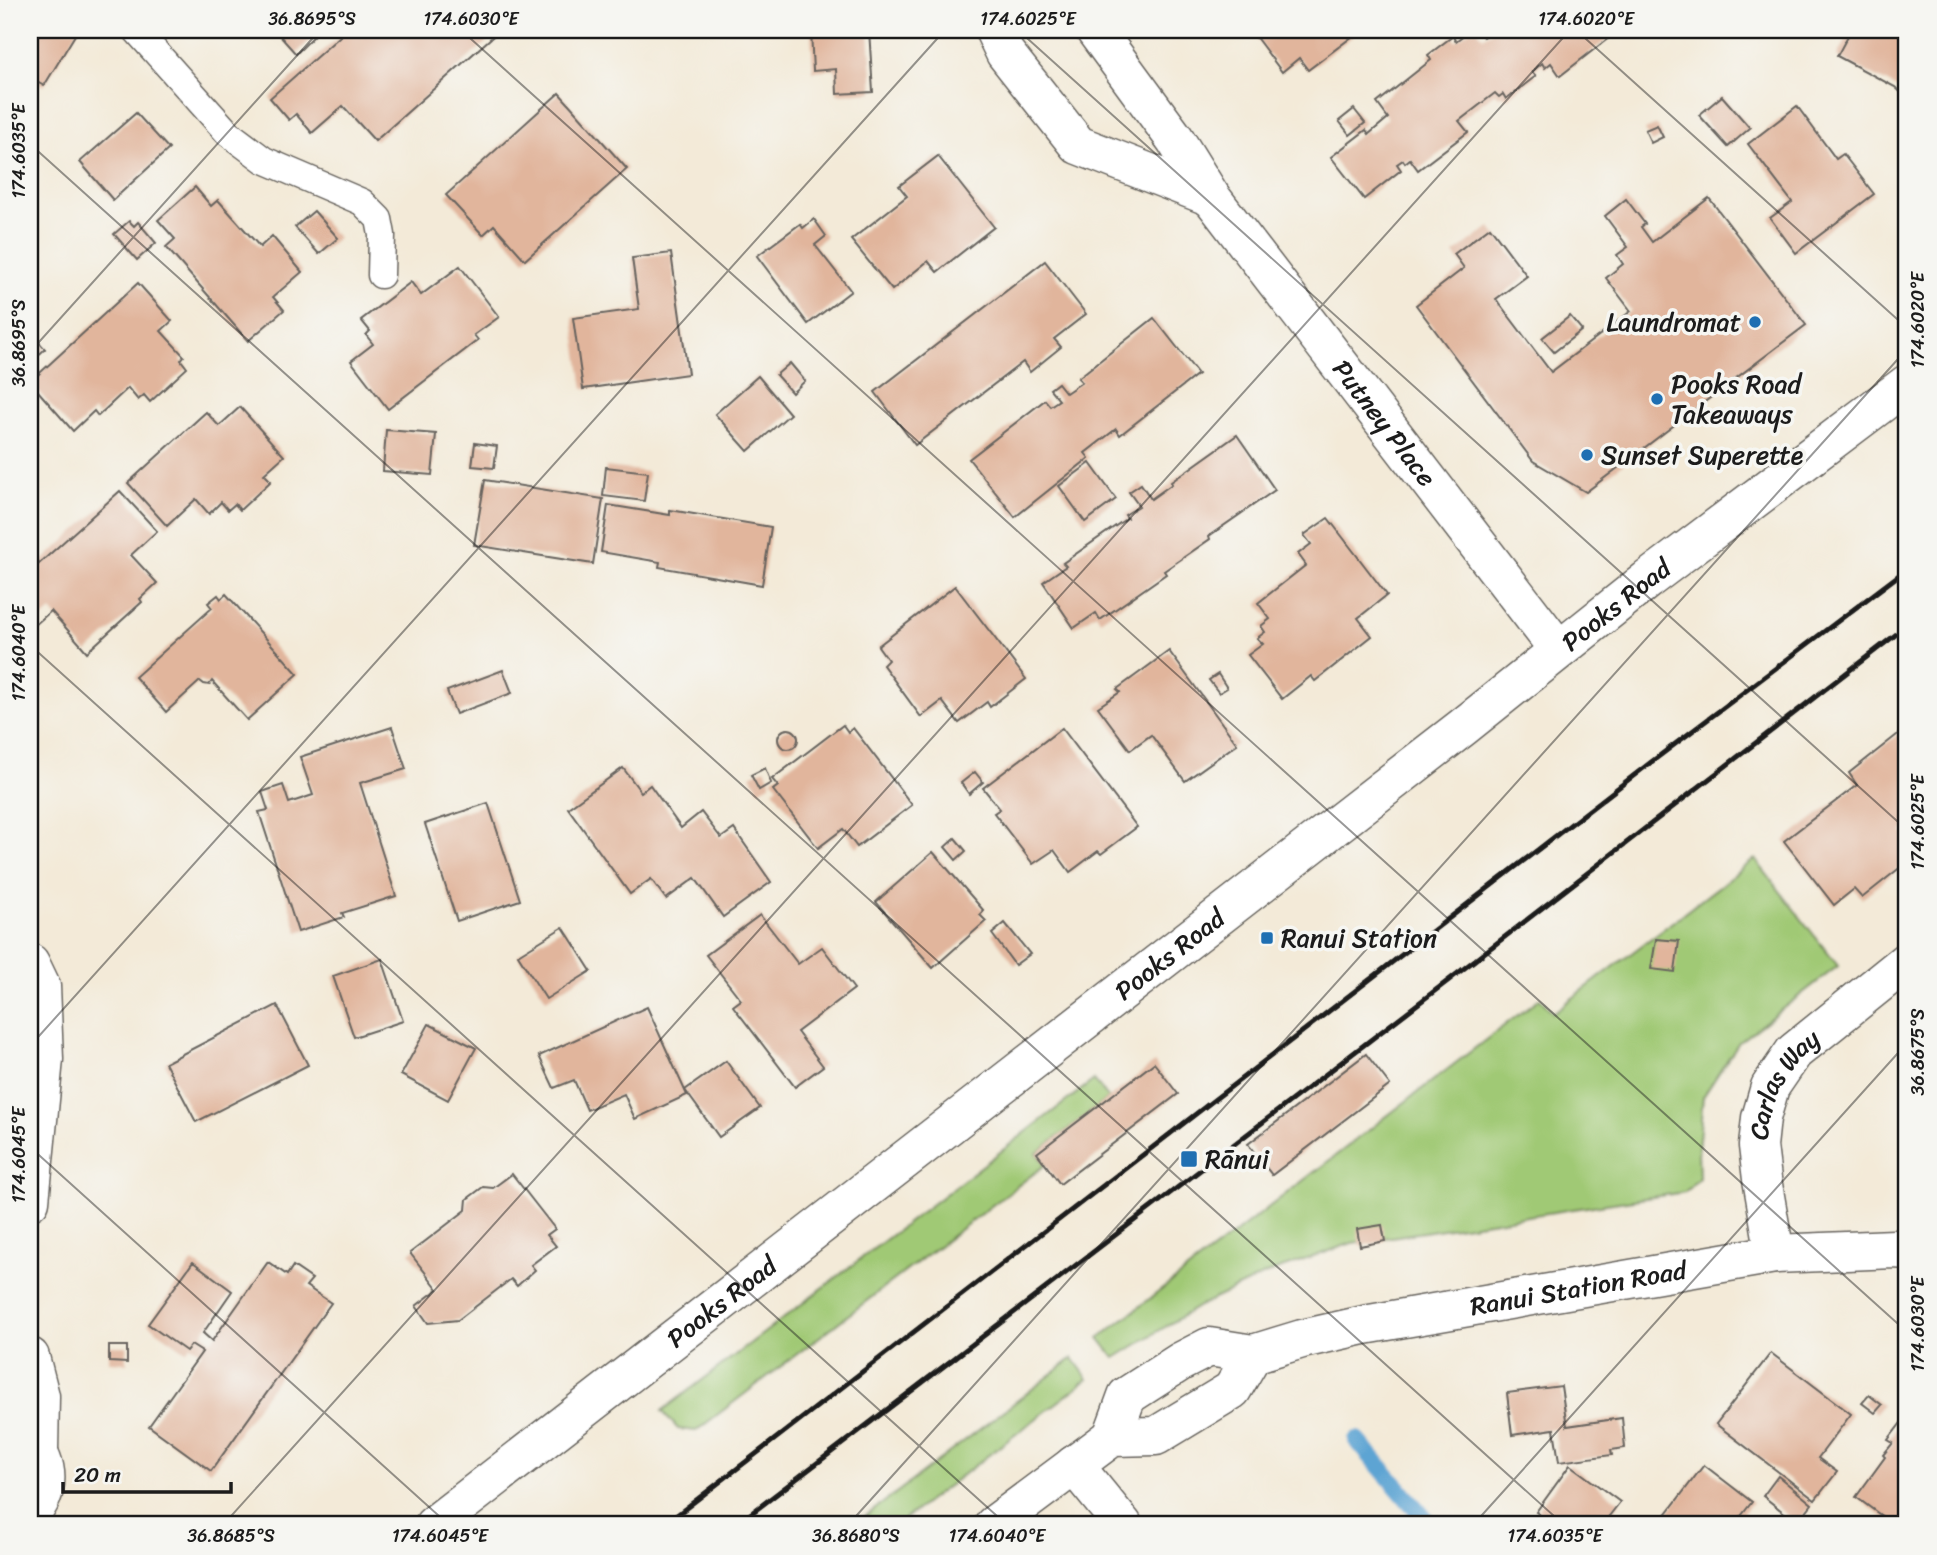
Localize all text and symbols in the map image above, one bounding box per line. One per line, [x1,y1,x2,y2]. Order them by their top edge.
text: 36.8695°S [268,3,356,35]
text: 174.6030°E [423,3,520,35]
text: 174.6025°E [980,3,1077,35]
text: 174.6020°E [1538,3,1635,35]
text: 174.6035°E [3,103,35,198]
text: 174.6020°E [1902,271,1934,368]
text: 36.8695°S [3,299,35,387]
place label: Laundromat [1606,299,1741,345]
marker: Laundromat [1747,314,1763,330]
street label: Putney Place [1320,349,1449,497]
place label: Pooks Road Takeaways [1671,361,1803,437]
marker: Pooks Road Takeaways [1649,391,1665,407]
place label: Sunset Superette [1601,432,1804,478]
marker: Sunset Superette [1579,447,1595,463]
street label: Pooks Road [1551,545,1683,663]
text: 174.6040°E [3,604,35,701]
text: 174.6025°E [1902,773,1934,870]
street label: Pooks Road [1104,895,1237,1013]
place label: Ranui Station [1281,915,1437,961]
marker: Ranui Station [1259,930,1275,946]
text: 36.8675°S [1902,1009,1934,1095]
street label: Carlas Way [1736,1016,1831,1142]
text: 174.6045°E [3,1106,35,1203]
place label: Rānui [1205,1136,1270,1182]
marker: Rānui [1179,1149,1199,1169]
street label: Pooks Road [656,1242,789,1360]
street label: Ranui Station Road [1467,1246,1692,1329]
text: 174.6030°E [1902,1275,1934,1372]
scale bar [63,1450,231,1494]
text: 20 m [74,1456,121,1494]
text: 36.8685°S [187,1520,275,1552]
text: 174.6045°E [392,1520,489,1552]
text: 36.8680°S [812,1520,900,1552]
text: 174.6040°E [949,1520,1046,1552]
text: 174.6035°E [1508,1520,1603,1552]

